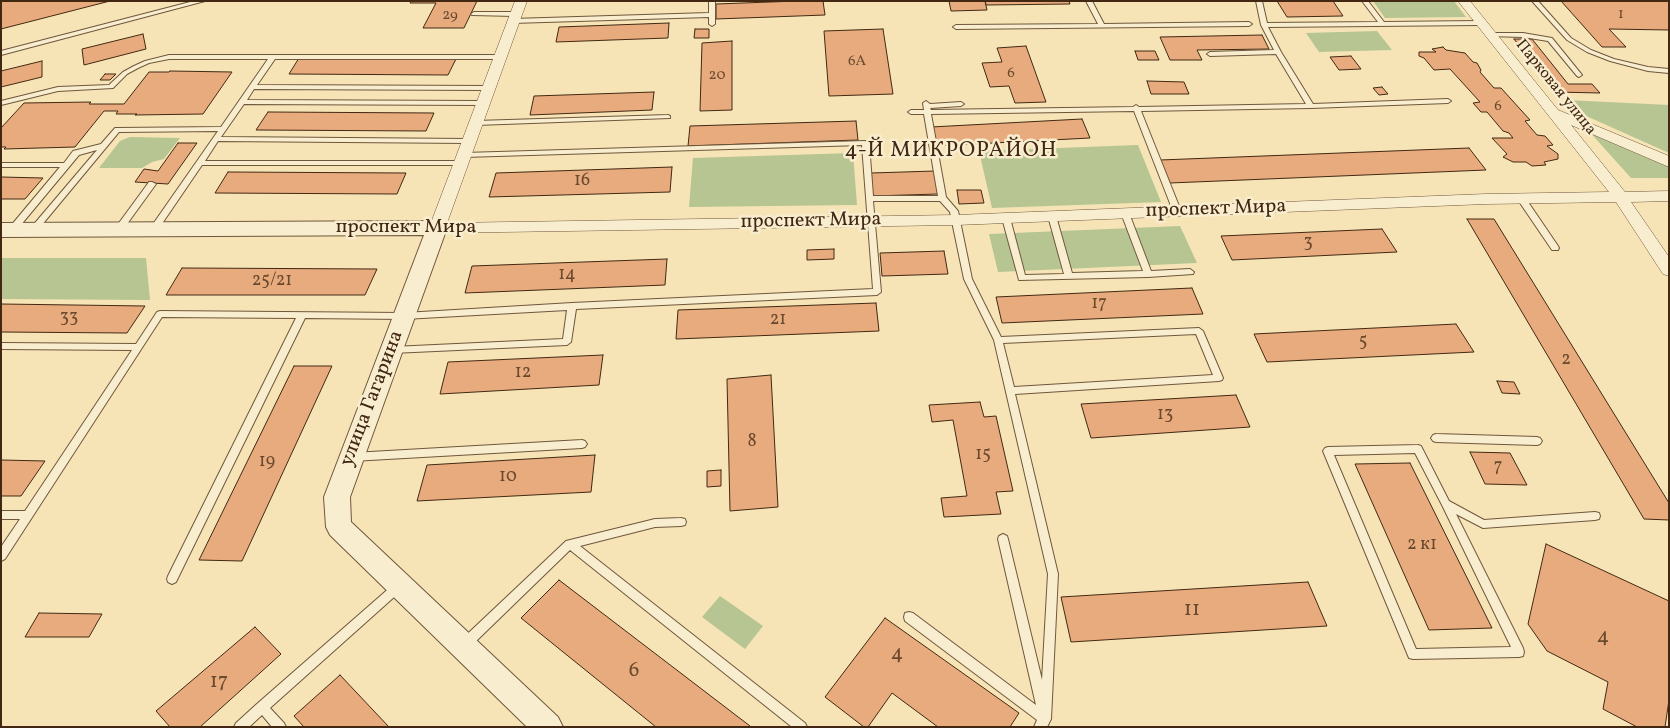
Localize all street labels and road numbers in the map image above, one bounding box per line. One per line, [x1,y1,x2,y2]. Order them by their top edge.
street label: Парковая улица [1511,36,1599,140]
street label: проспект Мира [1145,196,1287,224]
street label: проспект Мира [740,209,882,235]
street label: проспект Мира [336,216,476,240]
street label: улица Гагарина [336,328,410,470]

